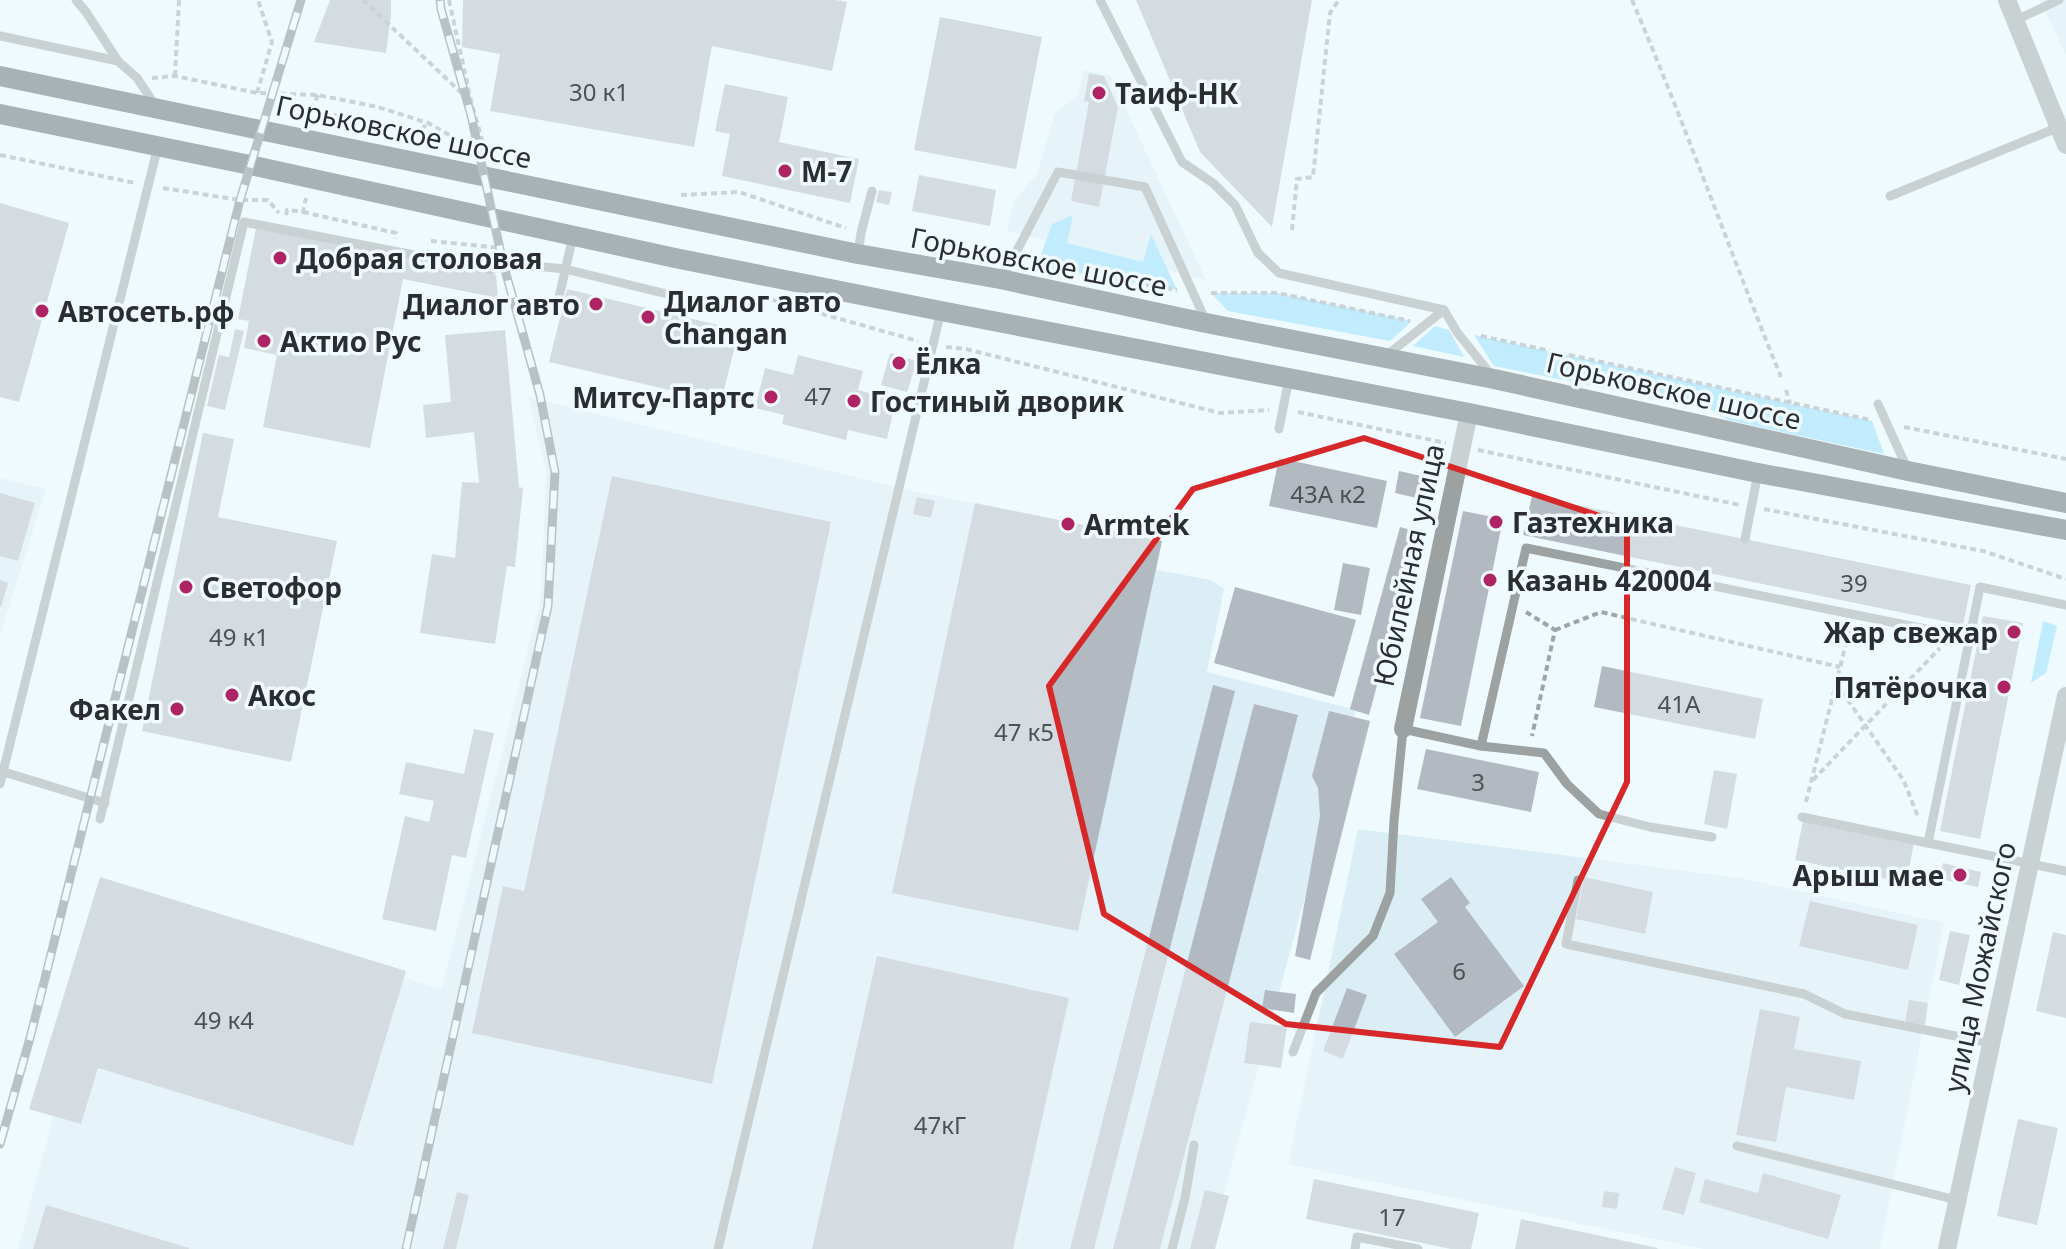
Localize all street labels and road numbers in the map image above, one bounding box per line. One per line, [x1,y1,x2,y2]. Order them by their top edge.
street label: Горьковское шоссе [273,85,535,177]
street label: Горьковское шоссе [908,218,1170,304]
street label: Горьковское шоссе [1543,342,1805,438]
street label: Юбилейная улица [1364,440,1452,690]
street label: улица Можайского [1934,838,2024,1096]

